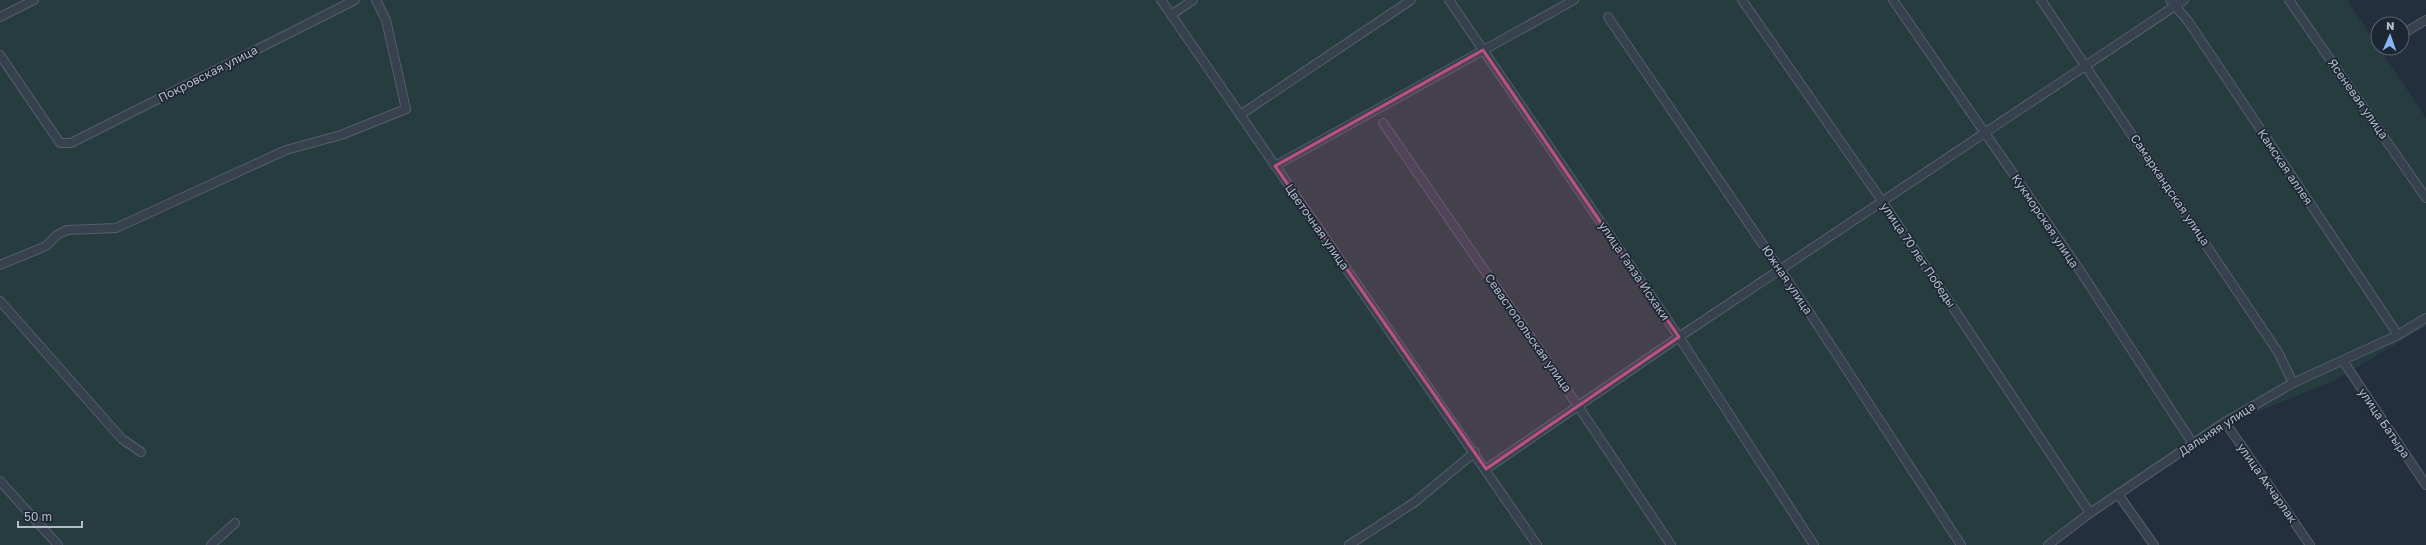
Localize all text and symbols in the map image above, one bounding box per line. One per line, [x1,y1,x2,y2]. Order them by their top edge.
north arrow [2370,16,2410,56]
text: N [2386,19,2395,32]
street label: Покровская улица [156,42,260,105]
street label: Ясеневая улица [2325,56,2392,142]
street label: Камская аллея [2255,126,2316,208]
street label: Самаркандская улица [2128,131,2213,248]
street label: Кукморская улица [2008,171,2082,270]
street label: Цветочная улица [1282,181,1353,273]
street label: улица 70 лет Победы [1878,199,1959,310]
street label: улица Гаяза Исхаки [1596,218,1673,323]
street label: Южная улица [1759,242,1816,317]
street label: Севастопольская улица [1482,271,1575,395]
street label: улица Батыра [2355,385,2413,461]
street label: Дальняя улица [2176,398,2258,459]
street label: улица Акчарлак [2234,440,2301,526]
scale bar [18,503,82,529]
text: 50 m [24,509,52,524]

